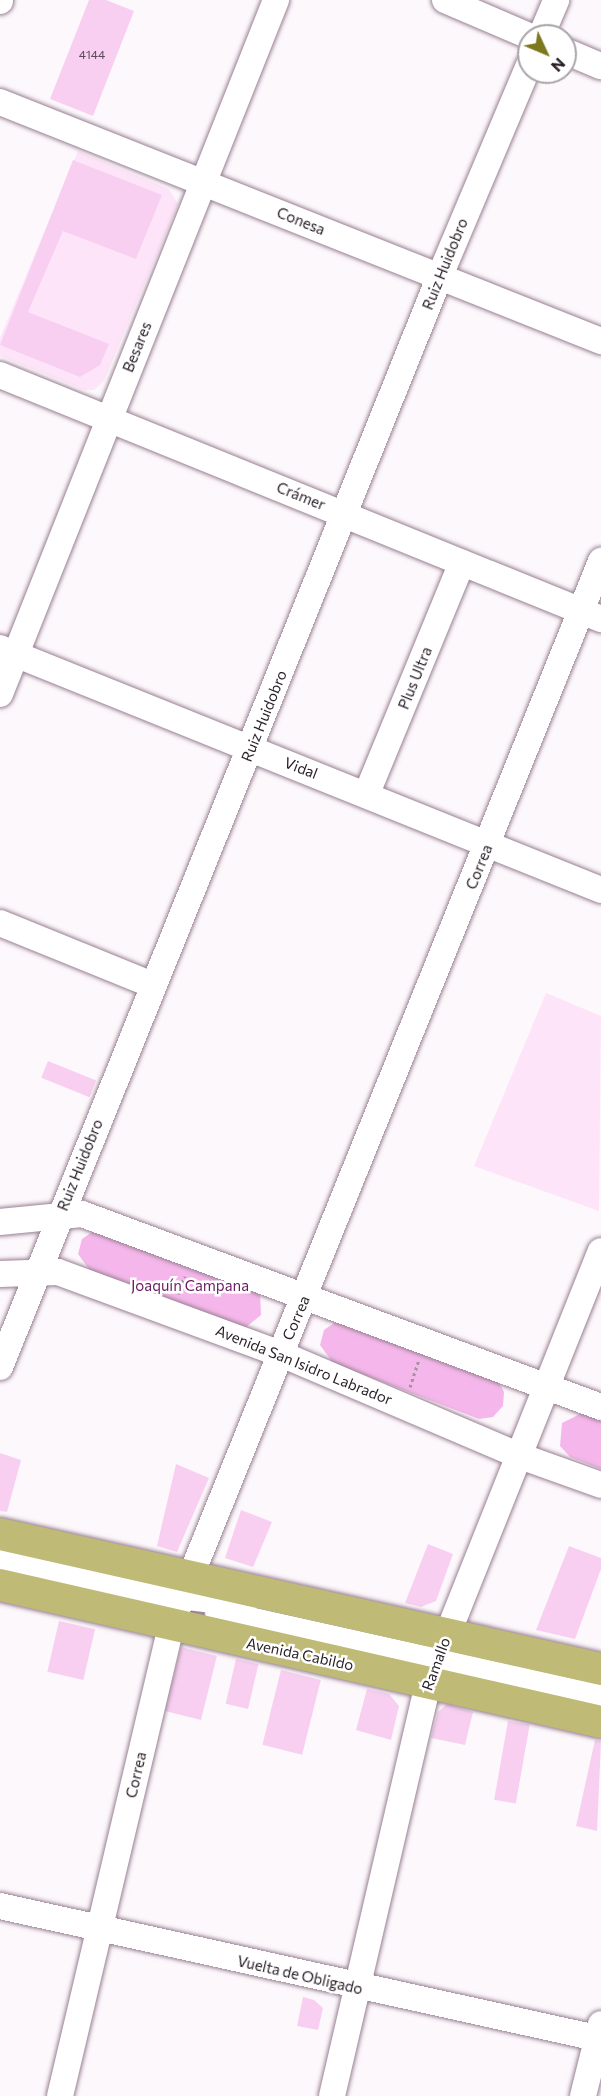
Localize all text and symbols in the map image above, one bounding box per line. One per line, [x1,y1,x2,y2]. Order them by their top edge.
north arrow [517,24,577,84]
house number: 4144 [79,48,105,62]
text: N [548,55,570,76]
street label: Conesa [274,203,328,239]
street label: Ruiz Huidobro [418,216,472,312]
street label: Besares [119,319,155,375]
street label: Crámer [274,478,328,514]
street label: Plus Ultra [394,644,436,712]
street label: Ruiz Huidobro [237,668,291,764]
street label: Vidal [282,753,320,783]
street label: Correa [462,842,496,892]
street label: Ruiz Huidobro [53,1117,107,1213]
park label: Joaquín Campana [131,1277,249,1295]
street label: Correa [279,1293,313,1343]
street label: Avenida San Isidro Labrador [213,1321,395,1409]
street label: Avenida Cabildo [245,1634,355,1674]
street label: Ramallo [418,1635,454,1693]
street label: Correa [122,1750,150,1800]
street label: Vuelta de Obligado [235,1952,365,1998]

